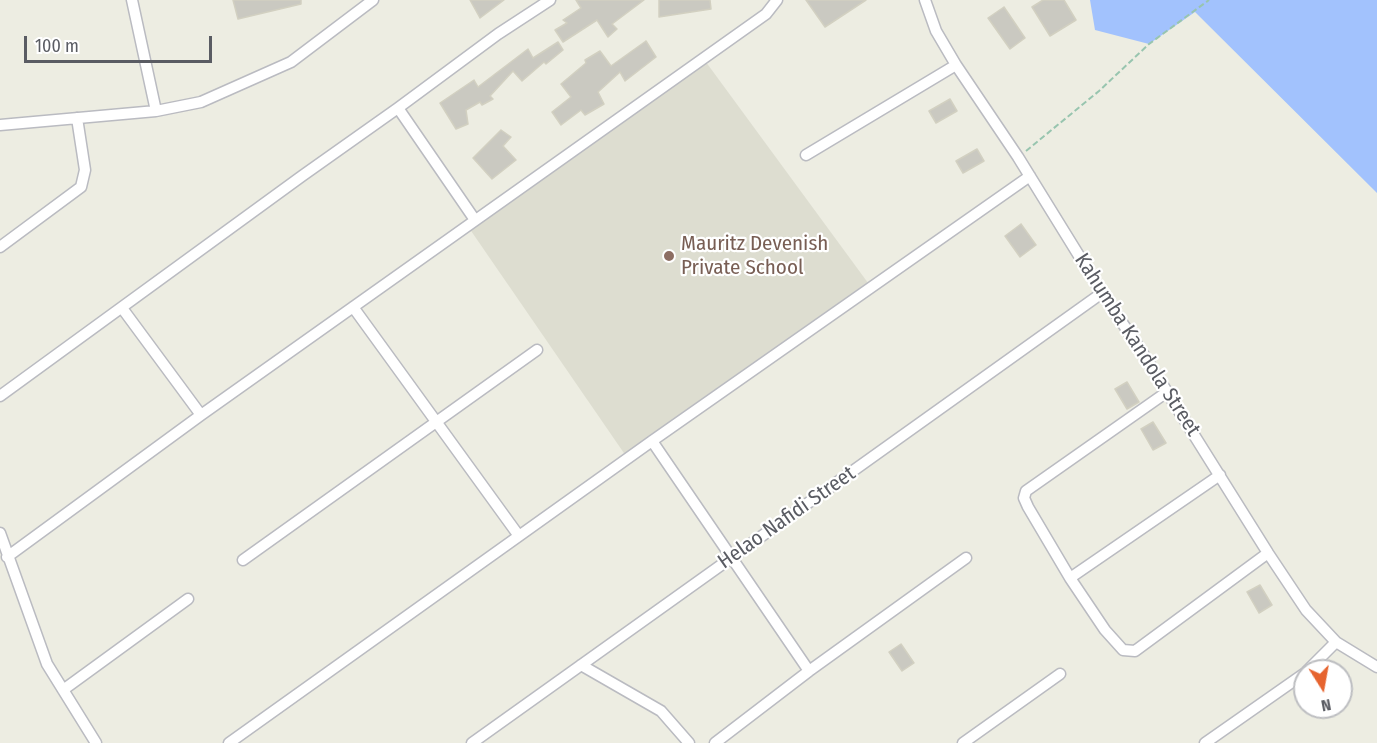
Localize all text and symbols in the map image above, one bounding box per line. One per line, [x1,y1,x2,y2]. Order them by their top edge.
scale bar [27,24,214,62]
text: 100 m [35,35,79,57]
place label: Mauritz Devenish Private School [681,231,828,281]
marker: Mauritz Devenish Private School [662,249,676,263]
street label: Kahumba Kandola Street [1069,249,1205,441]
street label: Helao Nafidi Street [713,461,861,575]
north arrow [1293,659,1353,719]
text: N [1320,695,1333,715]

